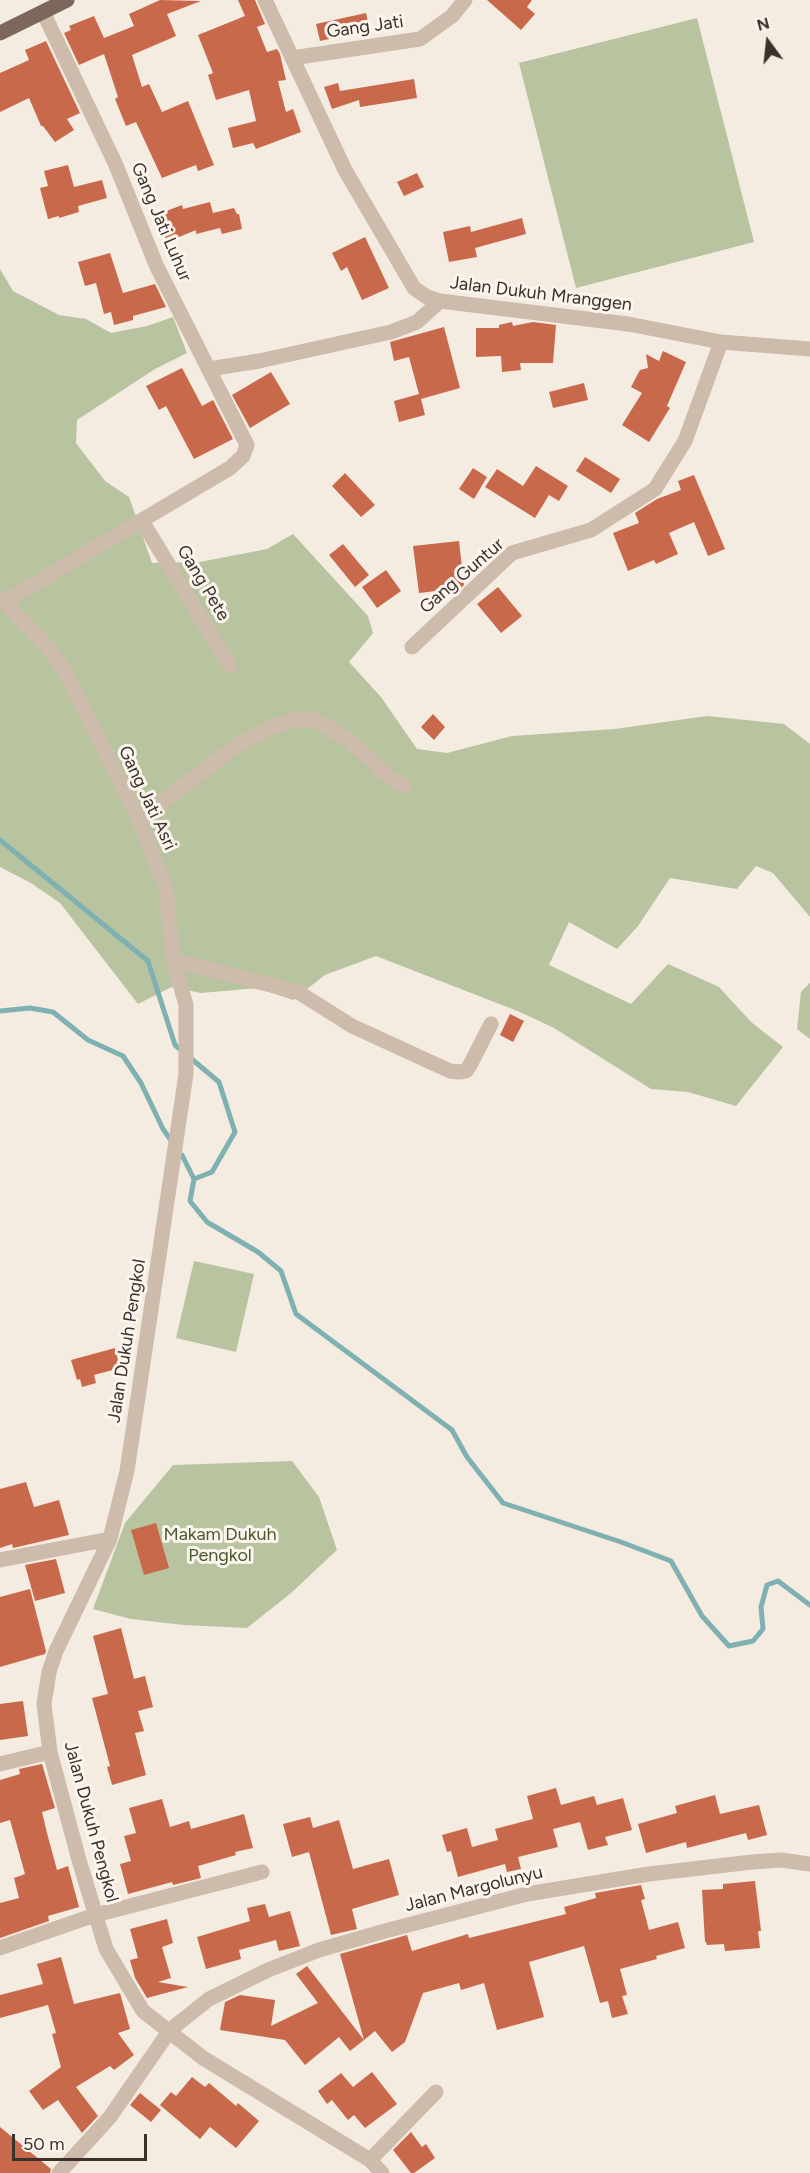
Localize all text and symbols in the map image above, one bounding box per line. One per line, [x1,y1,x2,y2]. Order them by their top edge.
street label: Gang Jati [325,11,405,43]
north arrow [738,12,798,72]
text: N [755,13,772,35]
street label: Gang Jati Luhur [126,159,196,285]
street label: Jalan Dukuh Mranggen [449,272,633,316]
street label: Gang Guntur [415,534,509,618]
street label: Gang Pete [172,541,234,625]
street label: Gang Jati Asri [113,742,181,854]
street label: Jalan Dukuh Pengkol [103,1258,151,1424]
park label: Makam Dukuh Pengkol [163,1524,277,1567]
street label: Jalan Dukuh Pengkol [59,1739,123,1905]
street label: Jalan Margolunyu [403,1861,545,1917]
scale bar [15,2122,150,2160]
text: 50 m [23,2133,65,2155]

